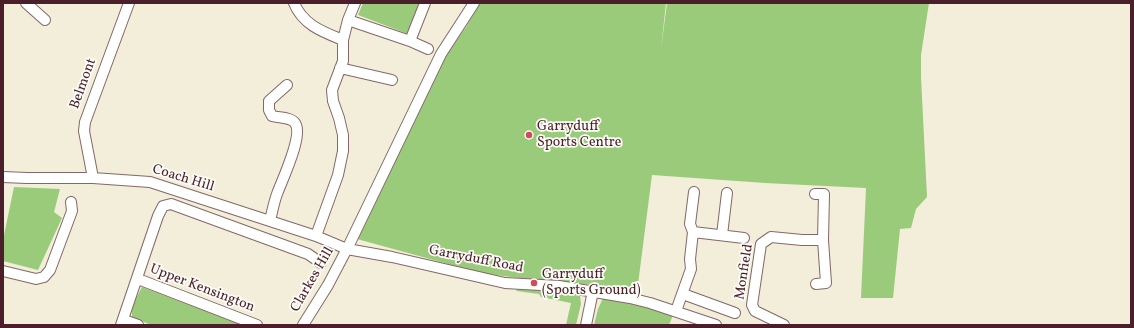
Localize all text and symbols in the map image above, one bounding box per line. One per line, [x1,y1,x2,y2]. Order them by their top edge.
street label: Belmont [67,56,101,112]
place label: Garryduff Sports Centre [537,119,621,152]
marker: Garryduff Sports Centre [524,130,534,140]
street label: Coach Hill [150,162,216,196]
street label: Garryduff Road [427,243,525,277]
street label: Monfield [732,243,758,301]
street label: Clarkes Hill [288,245,338,315]
street label: Upper Kensington [147,261,257,317]
place label: Garryduff (Sports Ground) [542,267,641,300]
marker: Garryduff (Sports Ground) [529,278,539,288]

